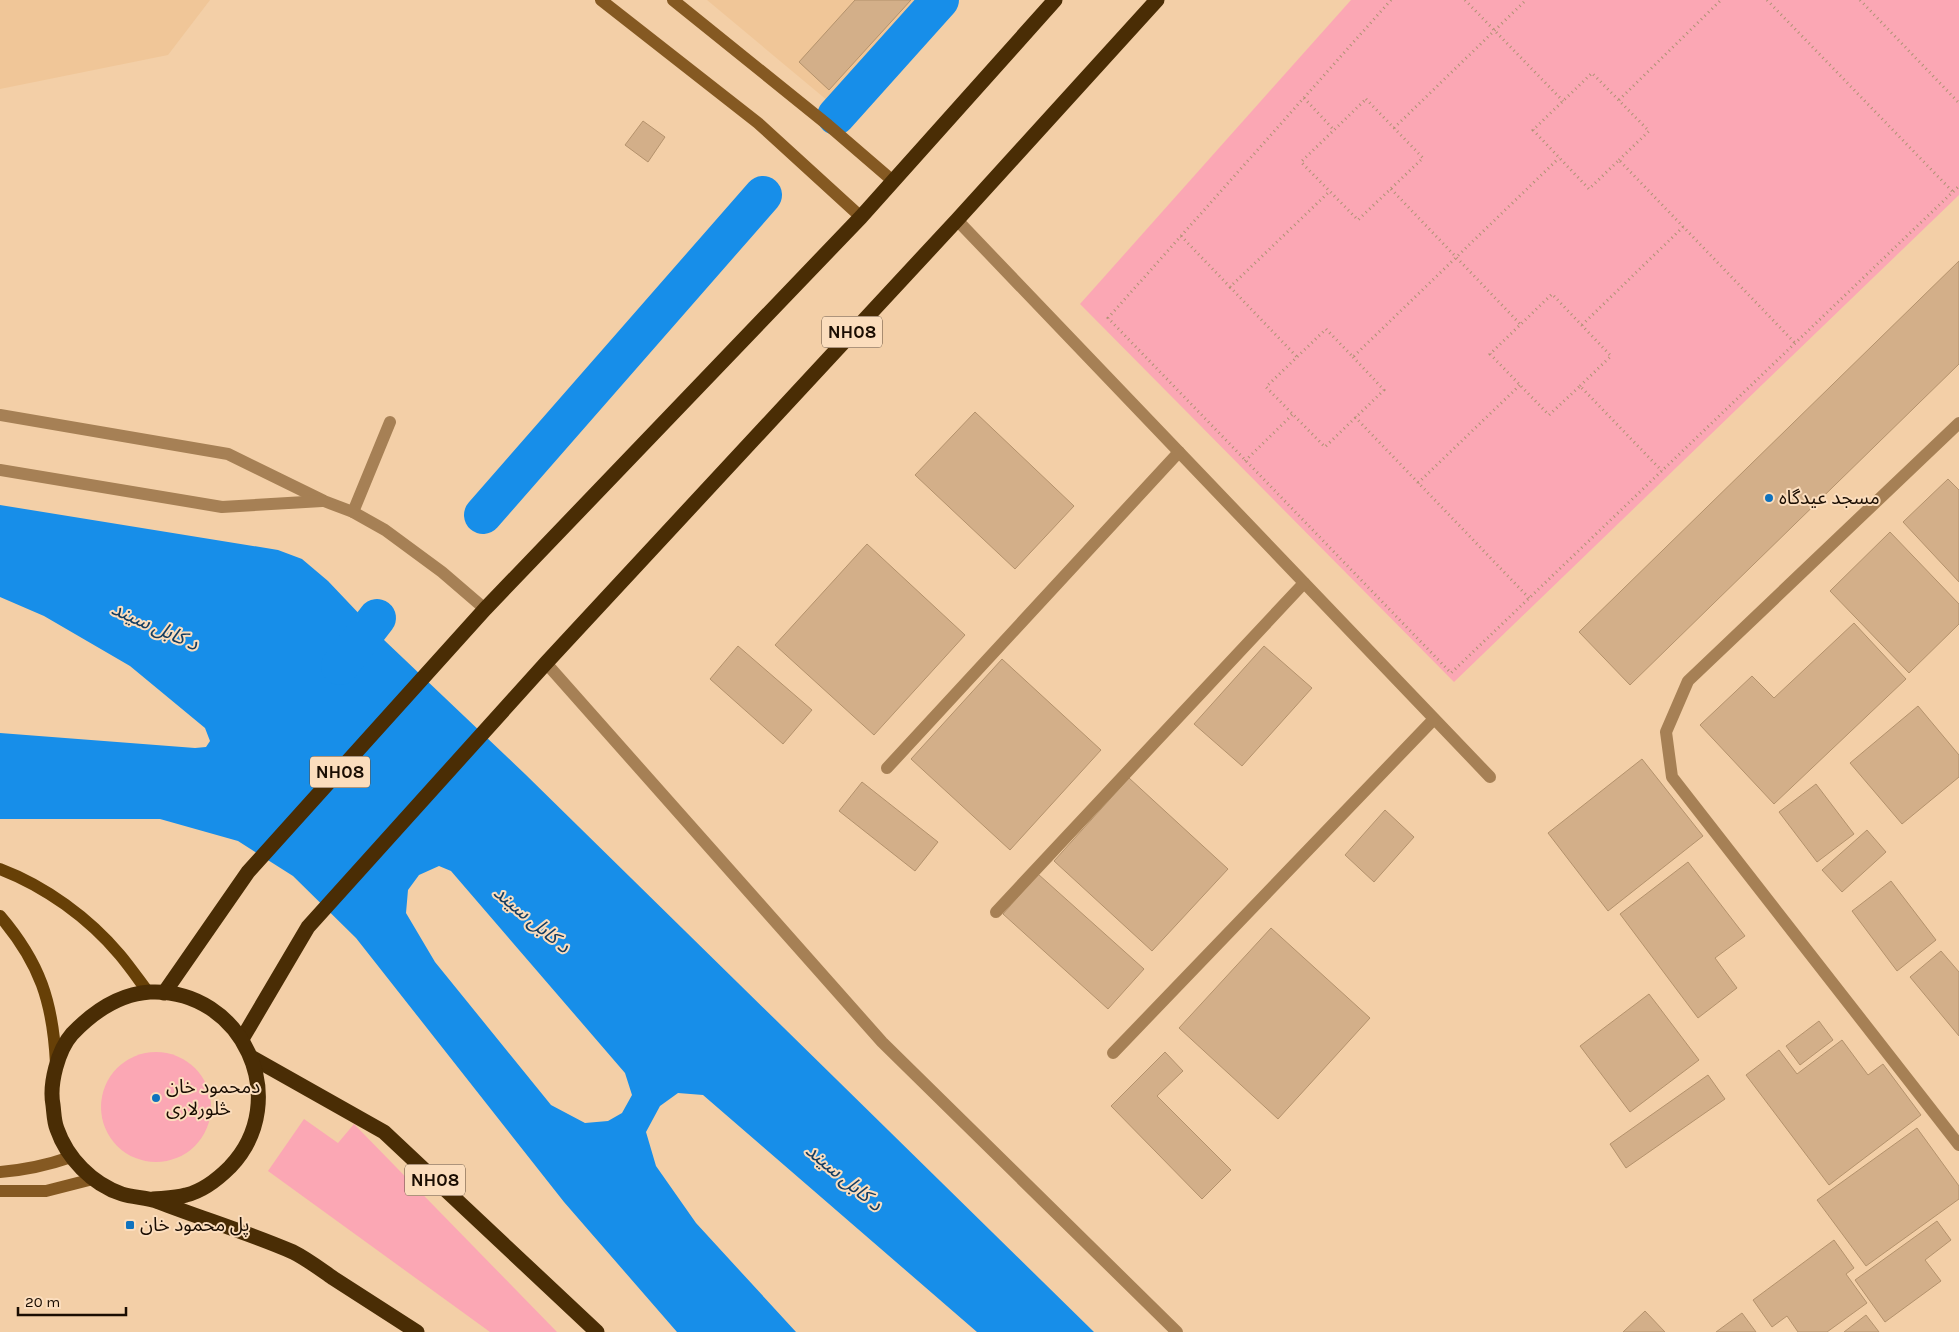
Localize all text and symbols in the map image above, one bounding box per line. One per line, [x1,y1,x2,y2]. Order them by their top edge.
road number: NH08 [822,316,882,348]
place label: مسجد عیدگاه [1779,487,1880,509]
marker: مسجد عیدگاه [1763,492,1775,504]
water label: د کابل سيند [108,597,202,656]
road number: NH08 [310,756,370,788]
water label: د کابل سيند [489,880,575,958]
place label: دمحمود خان څلورلاری [166,1076,260,1120]
marker: دمحمود خان څلورلاری [150,1092,162,1104]
water label: د کابل سيند [801,1138,887,1216]
road number: NH08 [405,1164,465,1196]
place label: پل محمود خان [140,1214,249,1237]
marker: پل محمود خان [124,1219,136,1231]
scale bar [18,1284,125,1316]
text: 20 m [25,1293,60,1311]

